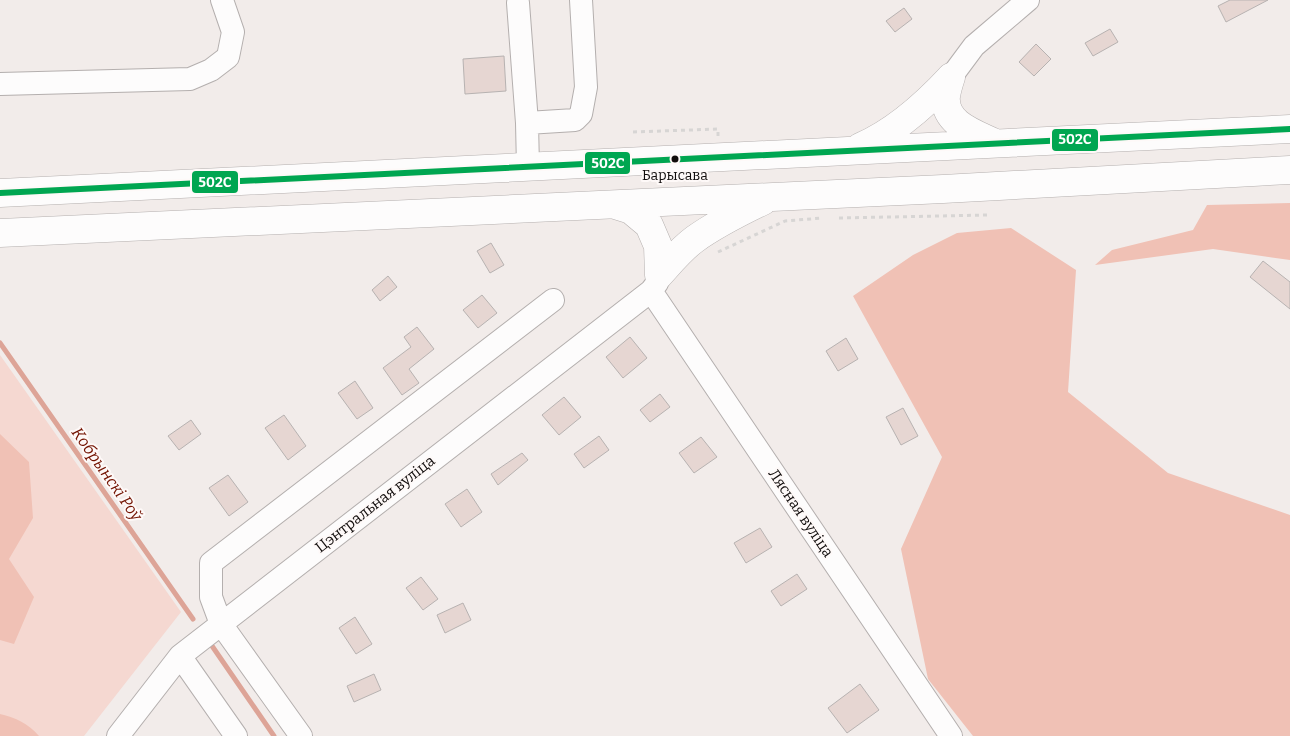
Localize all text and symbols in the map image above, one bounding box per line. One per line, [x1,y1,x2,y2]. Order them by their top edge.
line badge: 502С [1051,128,1099,152]
text: 502С [1058,131,1092,148]
line badge: 502С [584,151,631,175]
marker: Барысава [670,154,680,164]
text: 502С [591,155,625,172]
place label: Барысава [642,167,708,184]
line badge: 502С [191,170,239,194]
text: 502С [198,174,232,191]
water label: Кобрынскі Роў [68,424,147,525]
street label: Цэнтральная вуліца [312,452,438,556]
street label: Лясная вуліца [765,465,837,561]

